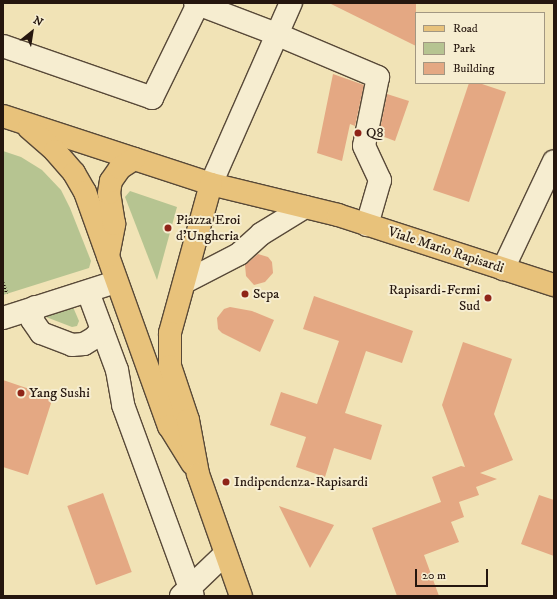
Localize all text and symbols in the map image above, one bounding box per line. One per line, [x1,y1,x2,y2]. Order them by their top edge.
north arrow [12,12,52,52]
legend [415,12,545,84]
text: N [31,13,45,30]
text: Road [453,21,478,36]
text: Park [453,41,475,56]
text: Building [453,61,494,76]
place label: Q8 [366,125,383,141]
marker: Q8 [353,128,363,138]
place label: Piazza Eroi d'Ungheria [176,212,240,244]
marker: Piazza Eroi d'Ungheria [163,223,173,233]
street label: Viale Mario Rapisardi [386,223,506,277]
place label: Rapisardi-Fermi Sud [389,282,480,314]
place label: Sepa [253,286,279,302]
marker: Sepa [240,289,250,299]
marker: Rapisardi-Fermi Sud [483,293,493,303]
place label: Yang Sushi [29,385,90,401]
marker: Yang Sushi [16,388,26,398]
place label: Indipendenza-Rapisardi [234,474,368,490]
marker: Indipendenza-Rapisardi [221,477,231,487]
scale bar [417,561,490,587]
text: 20 m [422,568,446,583]

